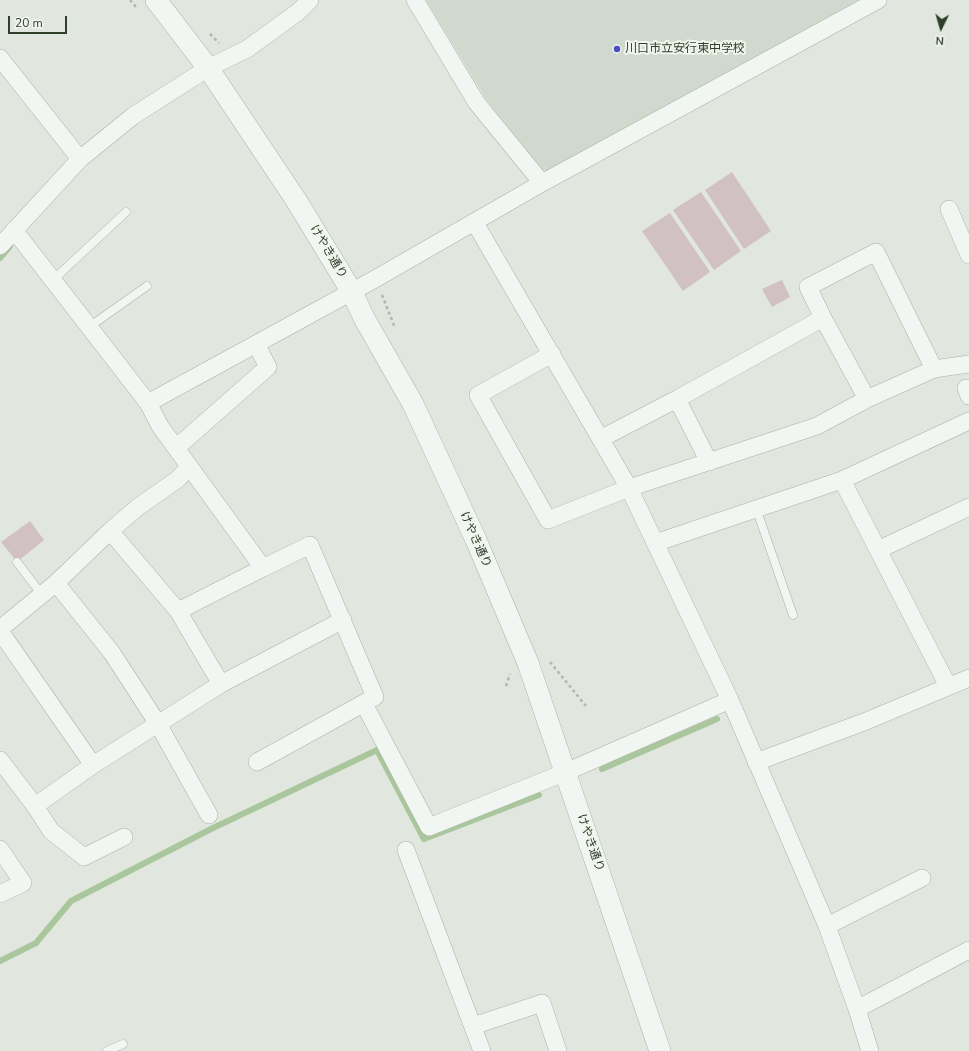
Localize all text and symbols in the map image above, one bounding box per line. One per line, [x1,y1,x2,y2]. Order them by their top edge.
scale bar [10,8,69,34]
north arrow [921,8,961,48]
text: 20 m [15,15,43,31]
text: N [935,33,945,48]
place label: 川口市立安行東中学校 [625,42,745,56]
marker: 川口市立安行東中学校 [612,44,622,54]
street label: けやき通り [306,223,350,281]
street label: けやき通り [456,510,494,570]
street label: けやき通り [573,812,607,874]

